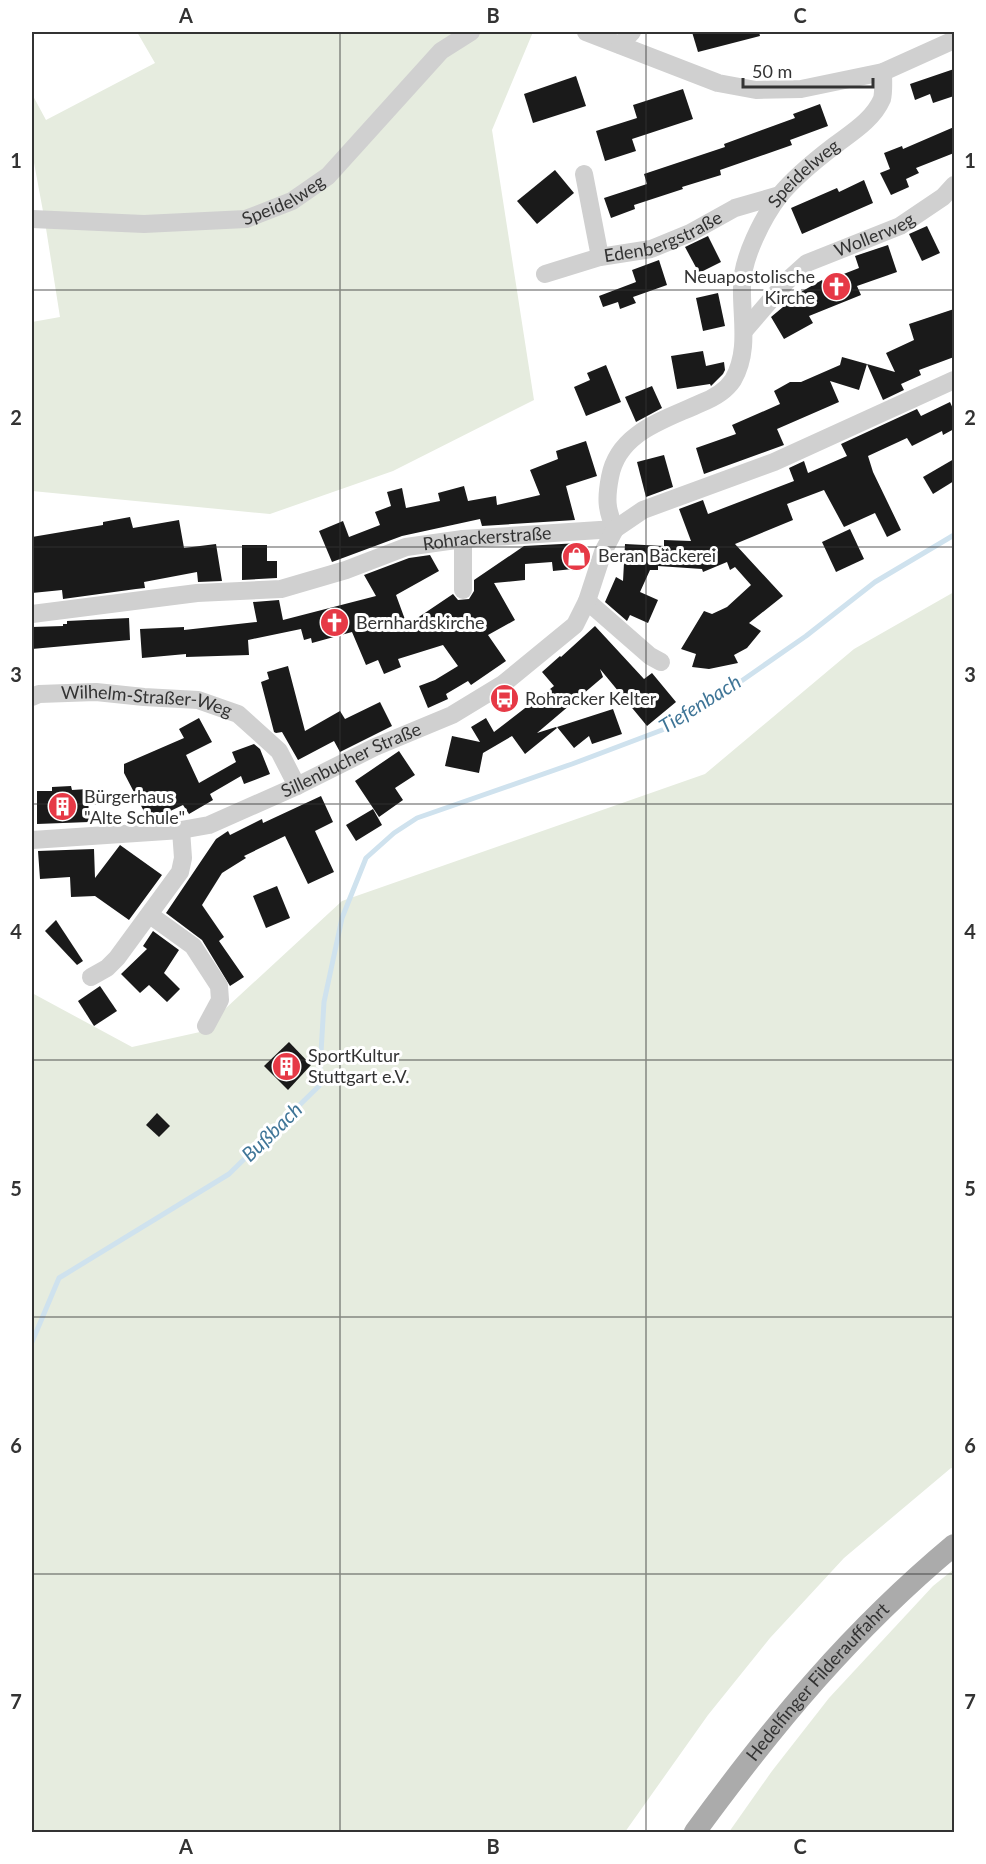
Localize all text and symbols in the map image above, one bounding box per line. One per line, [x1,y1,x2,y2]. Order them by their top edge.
text: A [178,3,193,27]
text: B [486,3,500,27]
text: C [793,3,807,27]
scale bar [743,51,874,89]
text: 50 m [752,60,792,82]
street label: Speidelweg [763,134,843,211]
text: 1 [10,148,22,172]
text: 1 [964,148,976,172]
street label: Speidelweg [238,170,329,230]
street label: Edenbergstraße [602,206,725,266]
street label: Wollerweg [831,207,919,261]
place label: Neuapostolische Kirche [684,265,815,308]
church icon: Neuapostolische Kirche [820,271,852,303]
text: 2 [10,405,22,429]
text: 2 [964,405,976,429]
street label: Rohrackerstraße [421,521,552,555]
shop icon: Beran Bäckerei [561,540,593,572]
place label: Beran Bäckerei [598,544,716,566]
church icon: Bernhardskirche [319,607,351,639]
place label: Bernhardskirche [356,611,484,633]
text: 3 [10,662,22,686]
text: 3 [964,662,976,686]
water label: Tiefenbach [654,669,745,738]
street label: Wilhelm-Straßer-Weg [61,680,235,721]
bus stop icon: Rohracker Kelter [488,683,520,715]
place label: Rohracker Kelter [525,687,657,709]
street label: Sillenbucher Straße [277,717,424,802]
place label: Bürgerhaus "Alte Schule" [84,785,185,828]
building icon: Bürgerhaus "Alte Schule" [47,791,79,823]
text: 4 [10,919,22,943]
text: 4 [964,919,976,943]
place label: SportKultur Stuttgart e.V. [308,1044,410,1087]
building icon: SportKultur Stuttgart e.V. [271,1050,303,1082]
water label: Bußbach [236,1097,306,1166]
text: 5 [10,1176,22,1200]
text: 5 [964,1176,976,1200]
text: 6 [10,1433,22,1457]
text: 6 [964,1433,976,1457]
street label: Hedelfinger Filderauffahrt [741,1597,893,1765]
text: 7 [10,1689,22,1713]
text: 7 [964,1689,976,1713]
text: A [178,1834,193,1858]
text: B [486,1834,500,1858]
text: C [793,1834,807,1858]

